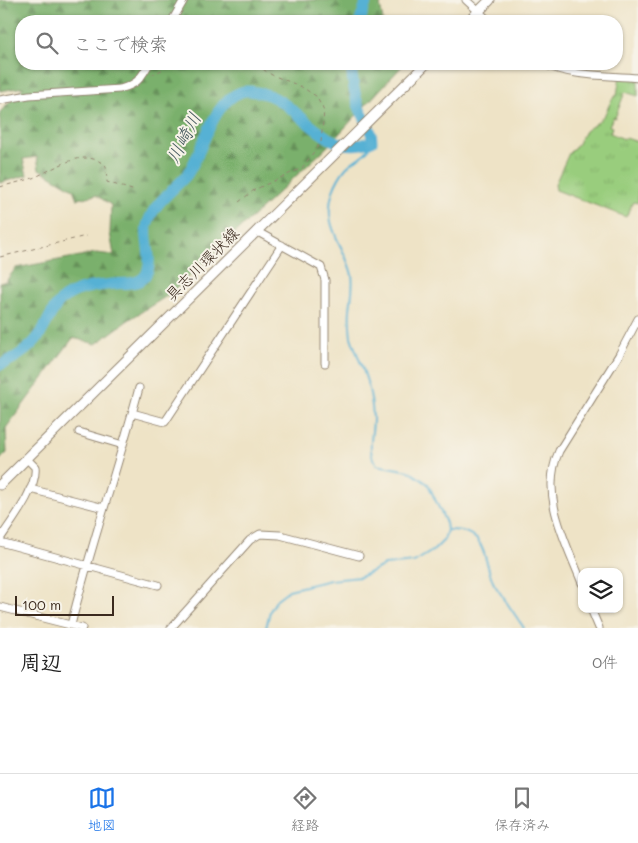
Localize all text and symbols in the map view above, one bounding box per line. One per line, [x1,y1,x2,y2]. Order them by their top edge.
search box [15,15,623,70]
icon: search [33,29,61,57]
text: ここで検索 [73,31,168,56]
water label: 川崎川 [160,108,206,167]
street label: 具志川環状線 [160,222,243,305]
map controls [578,568,623,613]
button: layers [578,568,623,613]
scale bar [15,593,114,616]
text: 100 m [22,595,61,614]
text: 周辺 [20,648,62,675]
text: 0件 [592,651,618,672]
tab: 地図 [88,784,116,834]
tab: 経路 [291,784,319,834]
tab: 保存済み [494,784,550,834]

